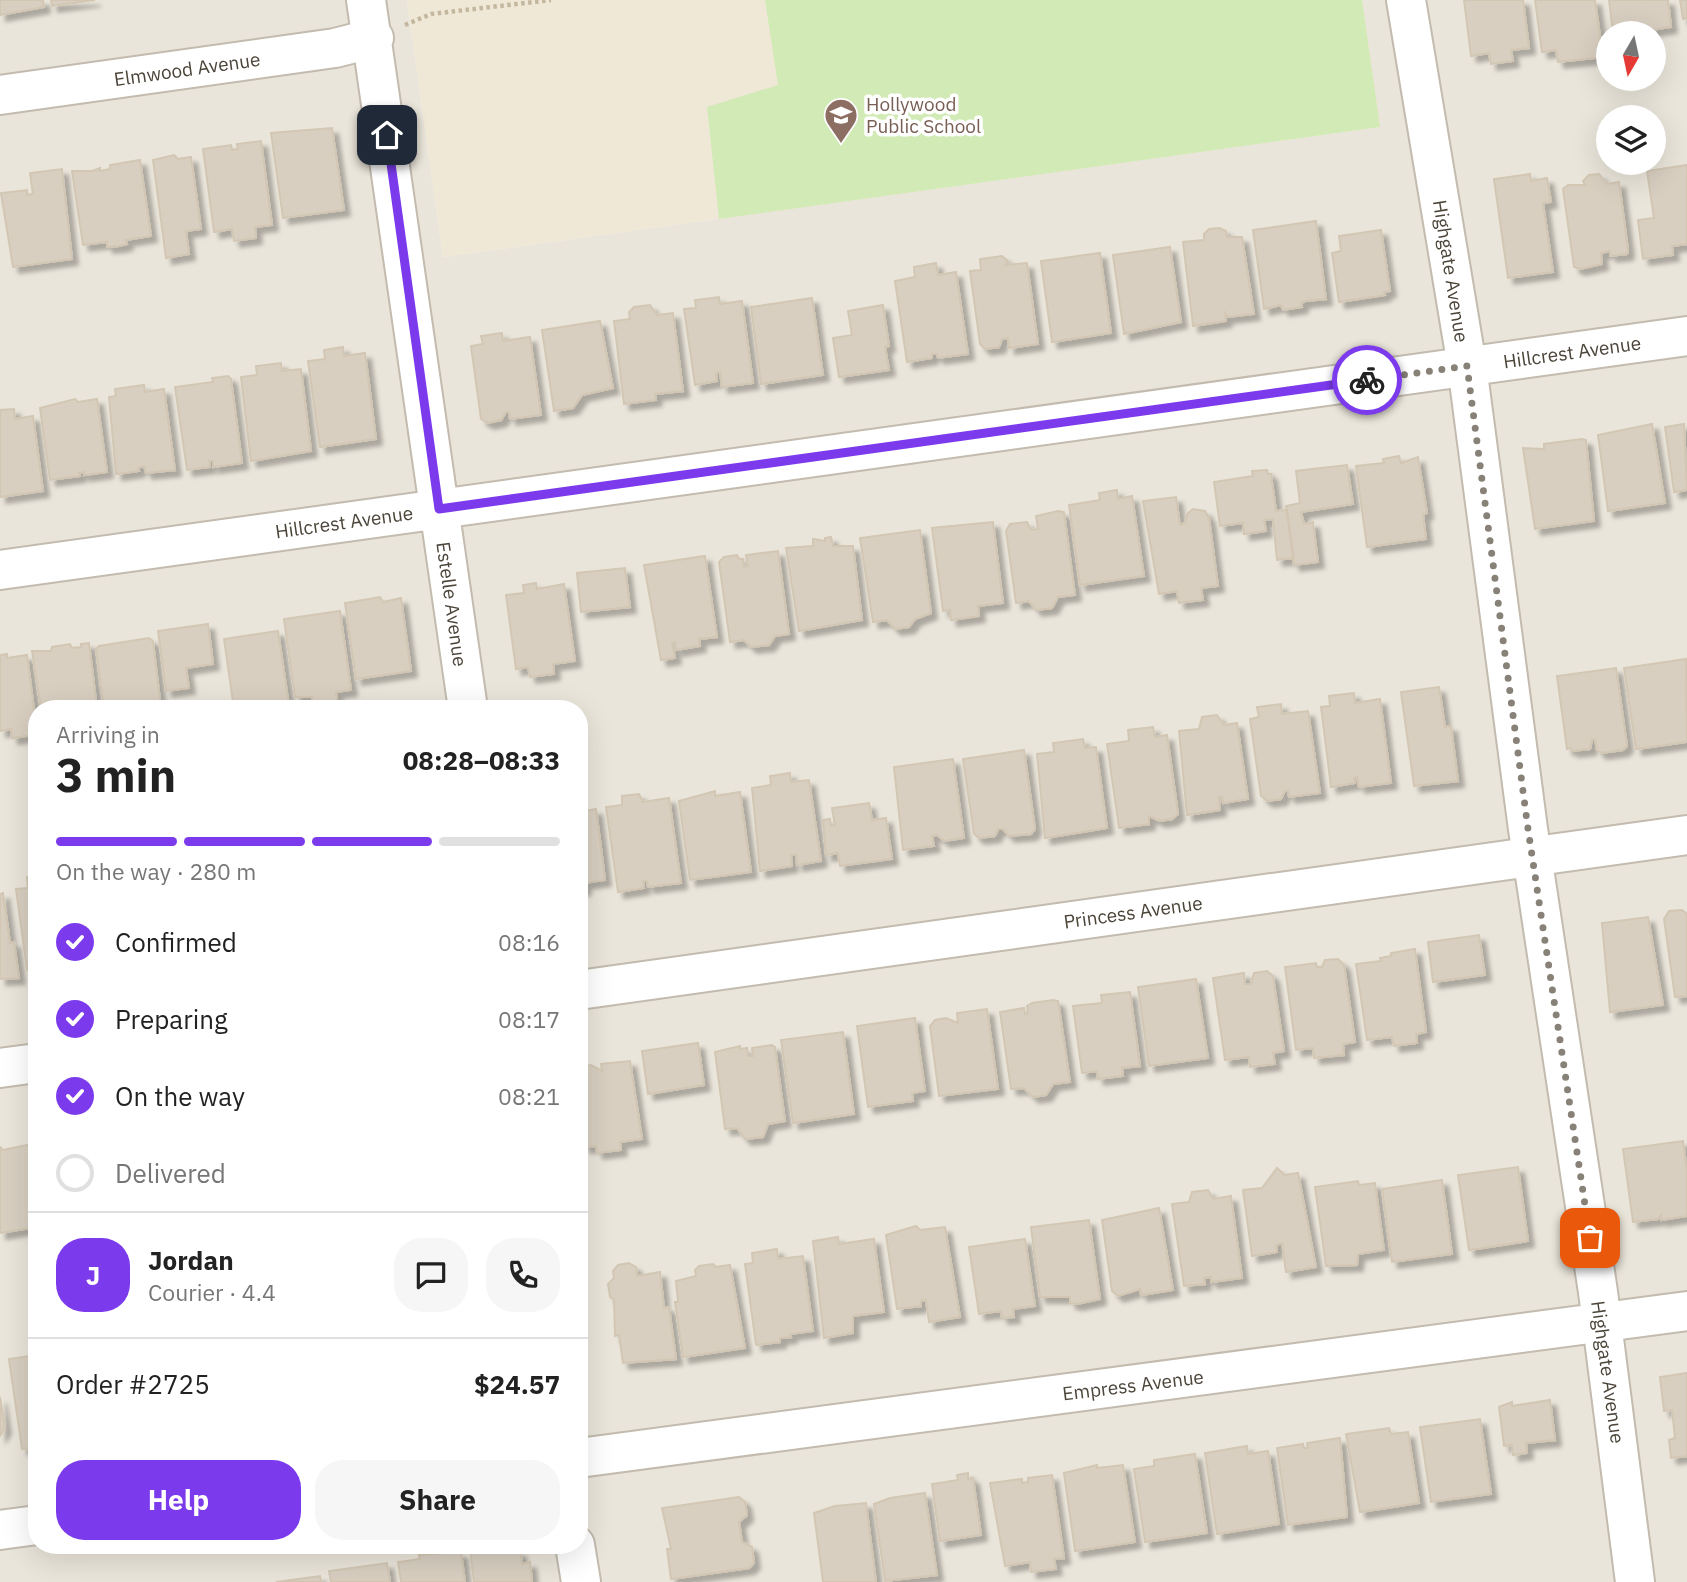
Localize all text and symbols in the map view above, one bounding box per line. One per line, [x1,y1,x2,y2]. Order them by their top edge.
north arrow [1596,21,1666,91]
map controls [1596,21,1666,175]
street label: Elmwood Avenue [112,47,262,91]
place label: Hollywood Public School [866,92,981,138]
school or university icon: Hollywood Public School [822,96,860,145]
pin [357,105,417,165]
button: layers [1596,105,1666,175]
icon: home [368,116,406,154]
street label: Highgate Avenue [1428,198,1474,344]
street label: Hillcrest Avenue [1501,330,1643,374]
courier [1332,345,1402,415]
icon: bike [1348,361,1386,399]
street label: Hillcrest Avenue [273,500,415,544]
street label: Estelle Avenue [431,540,473,668]
text: Arriving in [56,719,160,749]
text: 08:28–08:33 [403,743,560,777]
text: 3 min [56,745,176,805]
text: On the way · 280 m [56,856,256,886]
street label: Princess Avenue [1062,890,1204,934]
icon: check [56,923,94,961]
text: Confirmed [115,925,237,959]
text: 08:16 [498,927,560,957]
icon: check [56,1000,94,1038]
text: Preparing [115,1002,228,1036]
text: 08:17 [498,1004,560,1034]
icon: check [56,1077,94,1115]
text: On the way [115,1079,245,1113]
text: 08:21 [498,1081,560,1111]
text: Delivered [115,1156,226,1190]
pin [1560,1208,1620,1268]
icon: bag [1571,1219,1609,1257]
button: chat [394,1238,468,1312]
button: phone [486,1238,560,1312]
text: Jordan [148,1243,234,1277]
text: J [86,1258,100,1292]
text: Courier · 4.4 [148,1277,276,1307]
street label: Highgate Avenue [1586,1299,1630,1445]
street label: Empress Avenue [1061,1364,1205,1406]
text: Order #2725 [56,1367,210,1401]
text: $24.57 [474,1367,560,1401]
button: Help [56,1460,301,1540]
button: Share [315,1460,560,1540]

